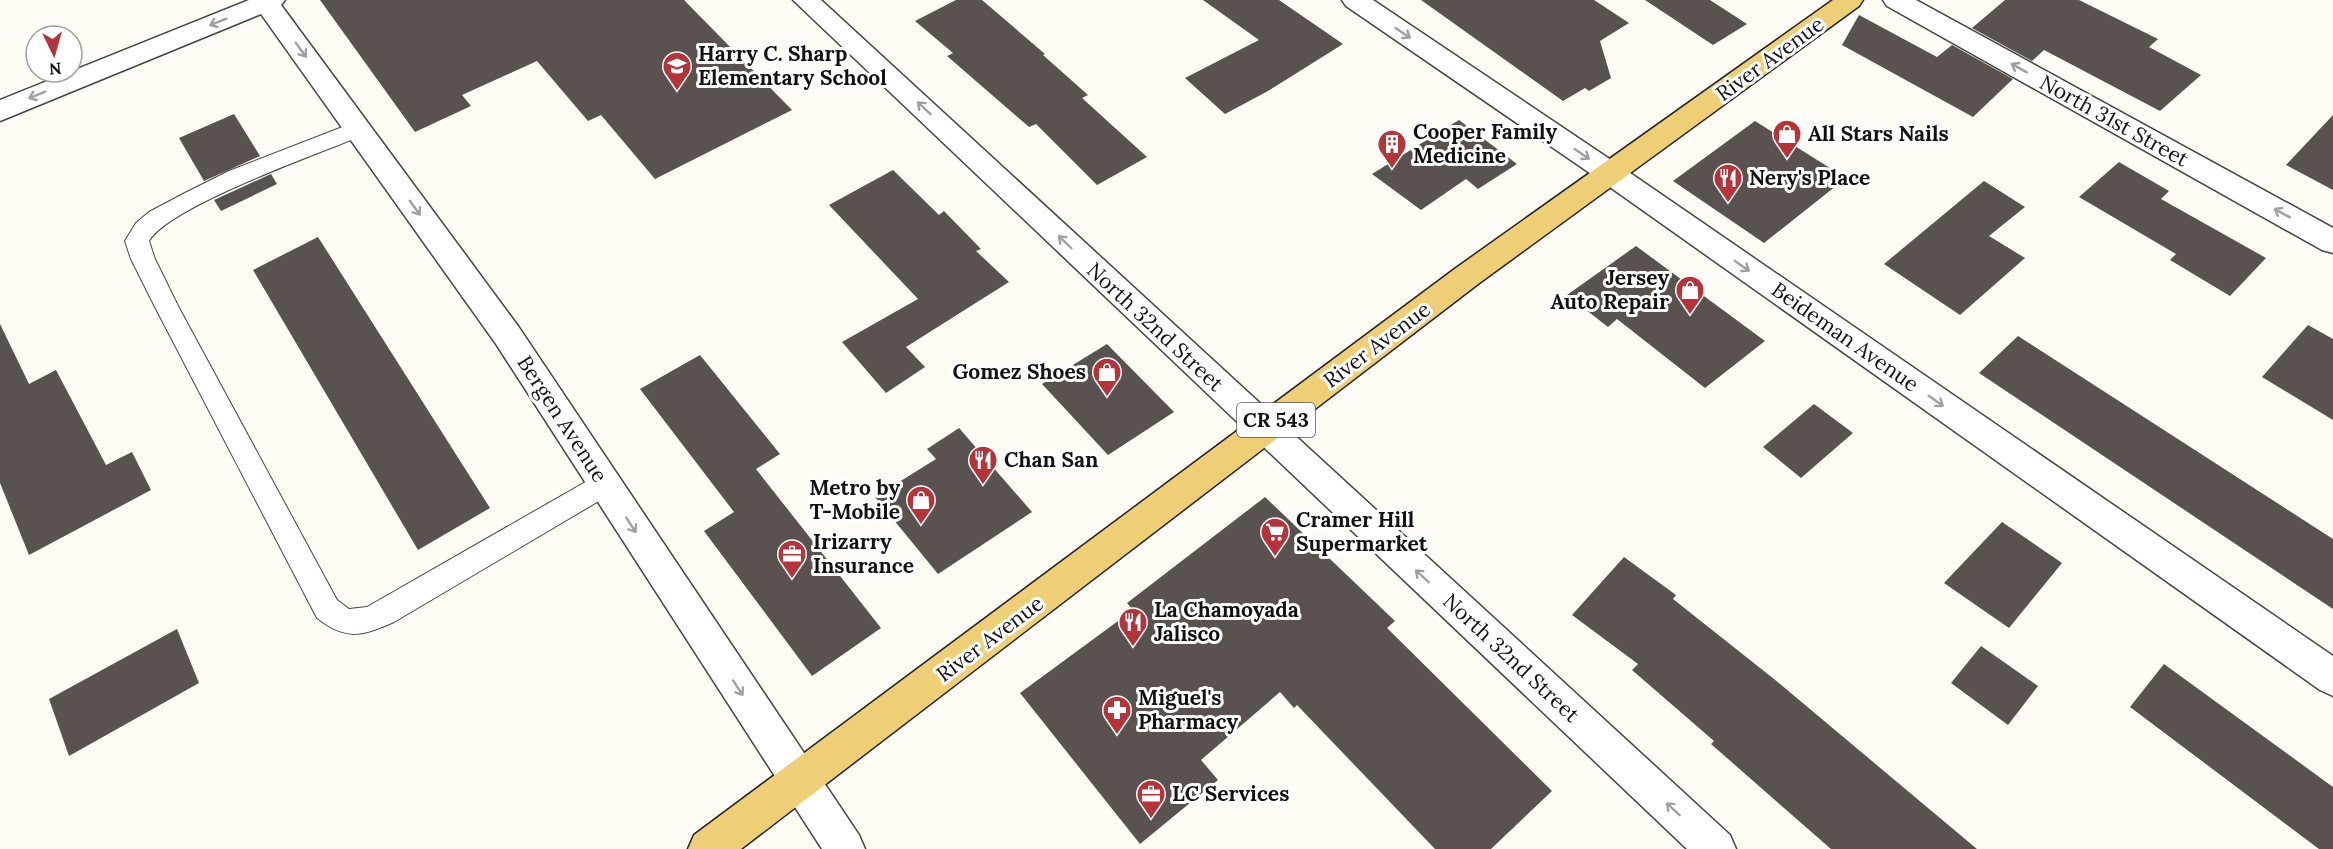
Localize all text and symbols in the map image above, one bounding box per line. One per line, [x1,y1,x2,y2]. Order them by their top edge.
street label: River Avenue [1710,10,1829,107]
one-way arrow [209,17,228,28]
north arrow [24,24,84,84]
one-way arrow [1394,27,1411,39]
place label: Harry C. Sharp Elementary School [698,40,887,91]
one-way arrow [294,41,307,57]
school or university icon: Harry C. Sharp Elementary School [661,50,693,92]
text: N [48,58,62,79]
one-way arrow [2011,62,2028,74]
street label: North 31st Street [2035,69,2194,173]
one-way arrow [29,90,47,101]
one-way arrow [917,101,932,115]
place label: Cooper Family Medicine [1413,118,1557,169]
shop icon: All Stars Nails [1771,118,1803,160]
place label: All Stars Nails [1808,120,1949,147]
building icon: Cooper Family Medicine [1376,128,1408,170]
one-way arrow [1573,148,1590,160]
restaurant icon: Nery's Place [1712,162,1744,204]
place label: Nery's Place [1749,164,1870,191]
one-way arrow [409,199,421,215]
one-way arrow [2274,207,2291,219]
one-way arrow [1058,235,1073,249]
street label: North 32nd Street [1081,256,1230,397]
one-way arrow [1733,260,1750,272]
place label: Jersey Auto Repair [1550,264,1669,315]
shop icon: Jersey Auto Repair [1674,274,1706,316]
street label: Beideman Avenue [1767,276,1924,397]
street label: River Avenue [1318,296,1435,394]
street label: Bergen Avenue [511,350,613,487]
shop icon: Gomez Shoes [1091,356,1123,398]
place label: Gomez Shoes [952,358,1086,385]
one-way arrow [1928,395,1944,407]
road number: CR 543 [1237,403,1315,437]
restaurant icon: Chan San [967,444,999,486]
place label: Chan San [1004,446,1098,473]
place label: Metro by T-Mobile [809,474,900,525]
shop icon: Metro by T-Mobile [905,484,937,526]
place label: Cramer Hill Supermarket [1296,506,1428,557]
one-way arrow [625,516,637,533]
supermarket icon: Cramer Hill Supermarket [1259,516,1291,558]
place label: Irizarry Insurance [813,528,914,579]
office icon: Irizarry Insurance [776,538,808,580]
one-way arrow [1415,569,1430,584]
street label: North 32nd Street [1437,587,1586,728]
street label: River Avenue [931,590,1048,688]
place label: La Chamoyada Jalisco [1154,596,1299,647]
restaurant icon: La Chamoyada Jalisco [1117,606,1149,648]
one-way arrow [732,679,744,696]
place label: Miguel's Pharmacy [1138,684,1239,735]
pharmacy icon: Miguel's Pharmacy [1101,694,1133,736]
office icon: LC Services [1135,778,1167,820]
place label: LC Services [1172,780,1289,807]
one-way arrow [1666,802,1681,816]

